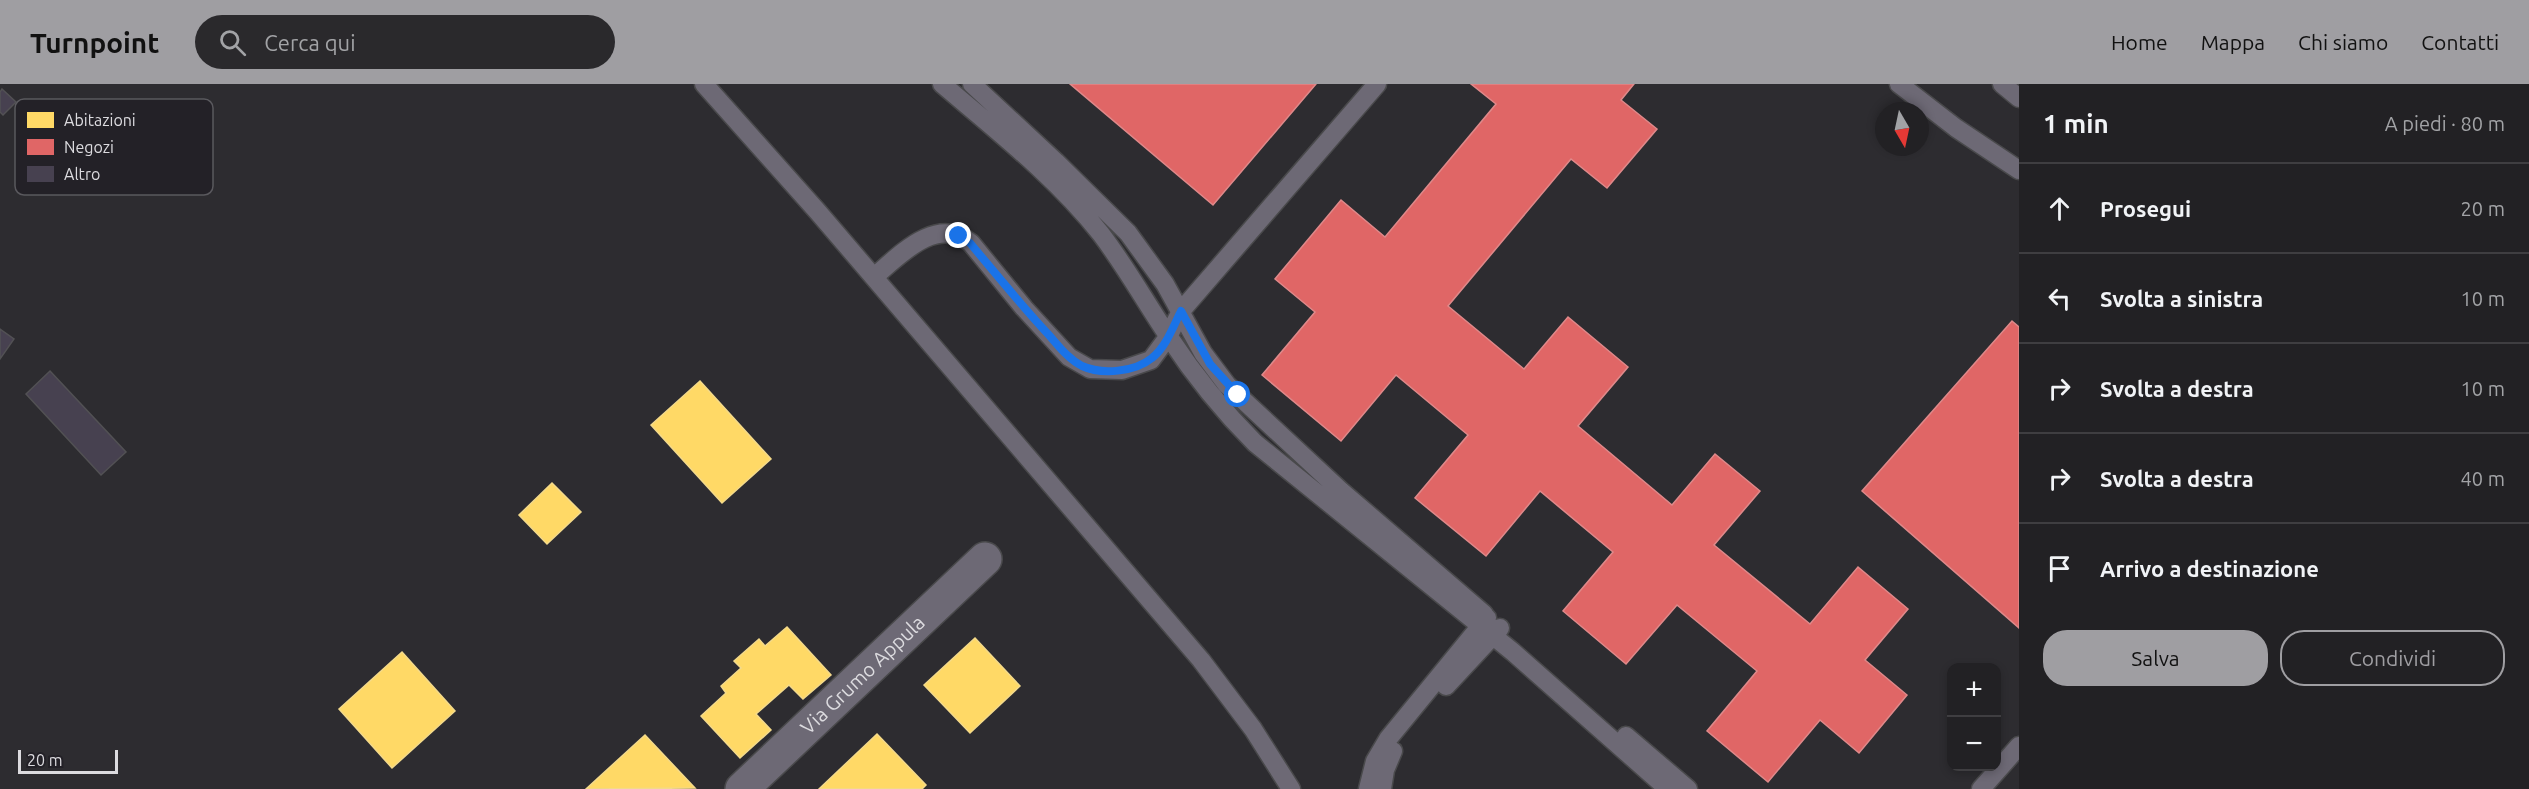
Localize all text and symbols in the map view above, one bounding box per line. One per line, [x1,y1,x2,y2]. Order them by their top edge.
search box [195,15,615,69]
icon: search [216,26,249,59]
text: Turnpoint [30,27,159,58]
text: Cerca qui [264,30,356,55]
text: Home [2111,30,2168,54]
text: Mappa [2201,30,2265,54]
text: Chi siamo [2298,30,2388,54]
text: Contatti [2421,30,2499,54]
legend [15,99,213,195]
north arrow [1875,102,1929,156]
text: 1 min [2043,109,2109,138]
text: Abitazioni [64,111,136,129]
text: A piedi · 80 m [2385,112,2505,135]
text: Negozi [64,138,114,156]
text: Altro [64,165,100,183]
icon: ahead [2043,192,2076,225]
text: Prosegui [2100,196,2191,221]
text: 20 m [2461,197,2505,220]
route end [945,222,971,248]
icon: left [2043,282,2076,315]
text: Svolta a sinistra [2100,286,2263,311]
text: 10 m [2461,287,2505,310]
icon: right [2043,372,2076,405]
text: Svolta a destra [2100,376,2254,401]
text: 10 m [2461,377,2505,400]
route start [1224,381,1250,407]
icon: right [2043,462,2076,495]
text: Svolta a destra [2100,466,2254,491]
text: 40 m [2461,467,2505,490]
icon: arrive [2043,552,2076,585]
text: Arrivo a destinazione [2100,556,2319,581]
street label: Via Grumo Appula [795,610,929,739]
button: Salva [2043,630,2268,686]
button: Condividi [2280,630,2505,686]
map controls [1947,663,2001,771]
button: + [1947,663,2001,717]
button: − [1947,717,2001,771]
scale bar [18,747,118,774]
text: 20 m [27,751,63,769]

